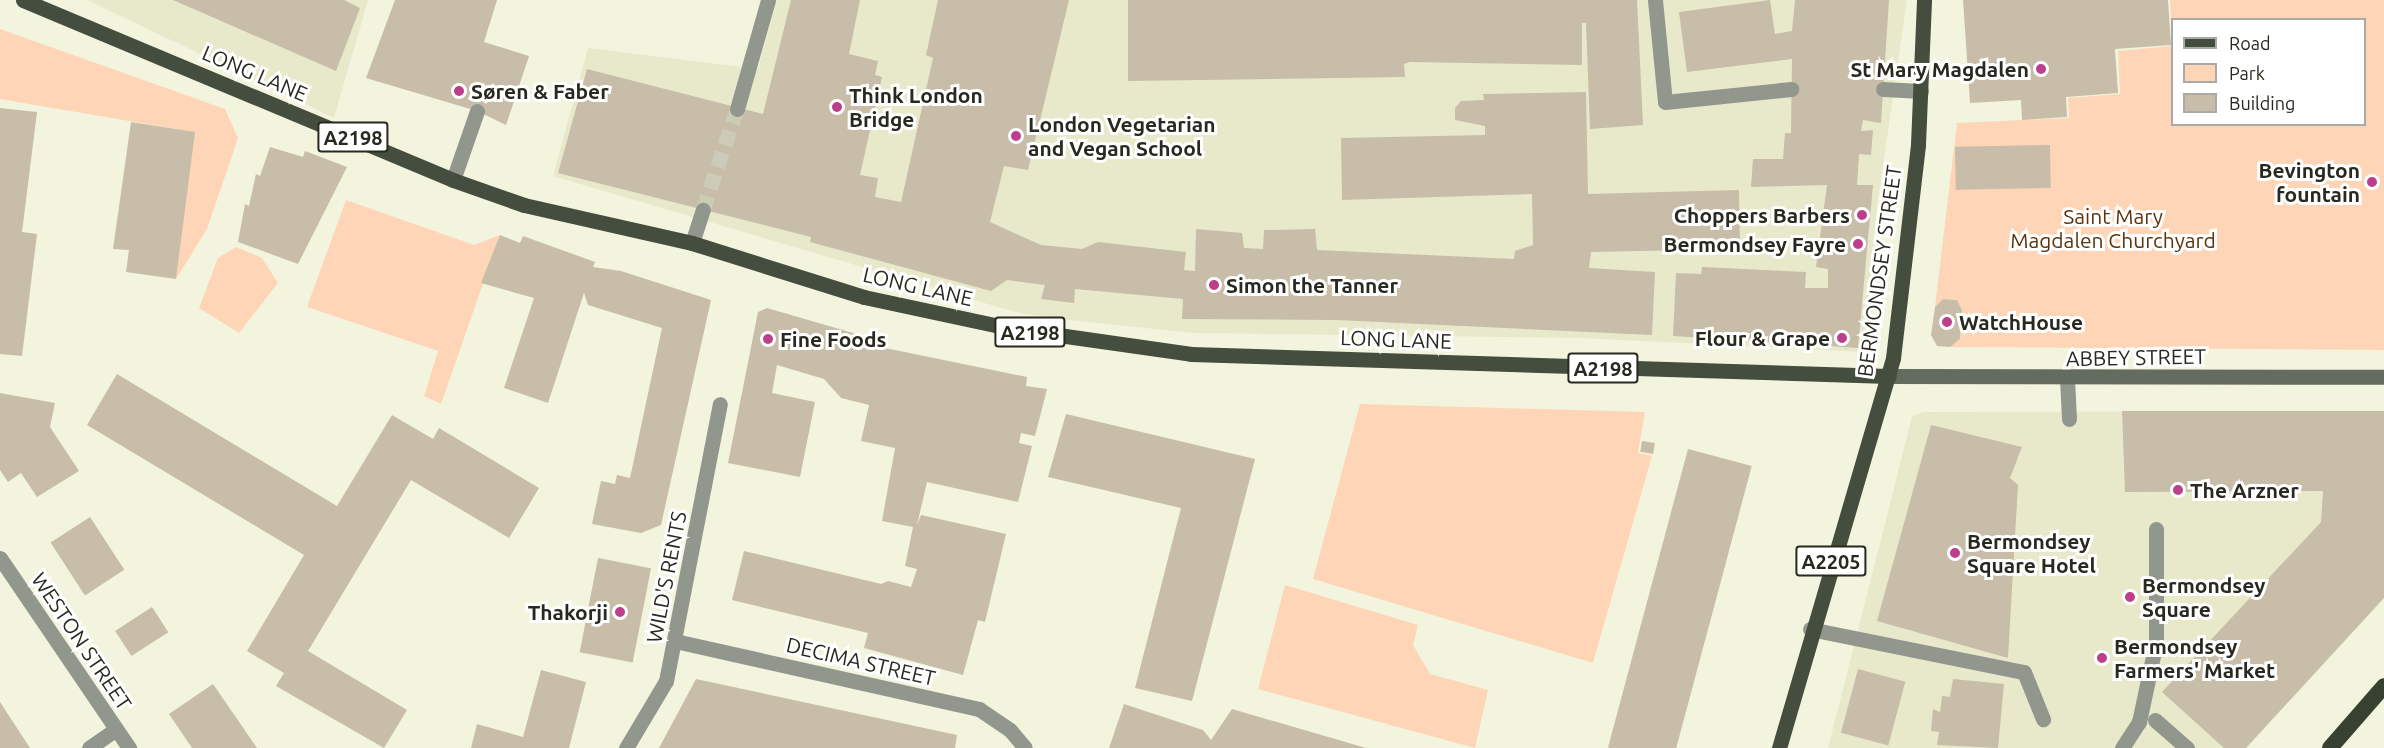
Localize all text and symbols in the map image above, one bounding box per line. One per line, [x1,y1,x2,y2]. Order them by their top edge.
legend [2171,18,2366,126]
text: Road [2229,33,2271,53]
street label: LONG LANE [199,40,311,106]
place label: St Mary Magdalen [1850,56,2029,82]
marker: St Mary Magdalen [2034,62,2048,76]
text: Park [2229,63,2265,83]
place label: Søren & Faber [471,78,609,104]
place label: Think London Bridge [849,82,983,132]
marker: Søren & Faber [452,84,466,98]
text: Building [2229,93,2295,113]
marker: Think London Bridge [830,100,844,114]
place label: London Vegetarian and Vegan School [1028,111,1215,161]
road number: A2198 [317,120,389,154]
marker: London Vegetarian and Vegan School [1009,129,1023,143]
place label: Bevington fountain [2259,157,2360,207]
street label: BERMONDSEY STREET [1852,164,1906,378]
marker: Bevington fountain [2365,175,2379,189]
place label: Choppers Barbers [1674,202,1850,228]
park label: Saint Mary Magdalen Churchyard [2010,203,2216,253]
marker: Choppers Barbers [1855,208,1869,222]
place label: Bermondsey Fayre [1663,231,1846,257]
marker: Bermondsey Fayre [1851,237,1865,251]
street label: LONG LANE [861,261,975,311]
place label: Simon the Tanner [1226,272,1398,298]
marker: Simon the Tanner [1207,278,1221,292]
place label: WatchHouse [1959,309,2083,335]
road number: A2198 [994,315,1066,349]
marker: WatchHouse [1940,315,1954,329]
street label: LONG LANE [1340,324,1452,354]
place label: Flour & Grape [1695,325,1830,351]
place label: Fine Foods [780,326,886,352]
marker: Flour & Grape [1835,331,1849,345]
marker: Fine Foods [761,332,775,346]
street label: ABBEY STREET [2066,343,2206,371]
road number: A2198 [1567,351,1639,385]
place label: The Arzner [2190,477,2299,503]
marker: The Arzner [2171,483,2185,497]
street label: WILD'S RENTS [641,509,691,645]
place label: Bermondsey Square Hotel [1967,528,2096,578]
road number: A2205 [1795,544,1867,578]
marker: Bermondsey Square Hotel [1948,546,1962,560]
street label: WESTON STREET [27,567,137,715]
place label: Bermondsey Square [2142,572,2265,622]
marker: Bermondsey Square [2123,590,2137,604]
place label: Thakorji [528,599,608,625]
marker: Thakorji [613,605,627,619]
street label: DECIMA STREET [784,632,938,690]
place label: Bermondsey Farmers' Market [2114,633,2275,683]
marker: Bermondsey Farmers' Market [2095,651,2109,665]

